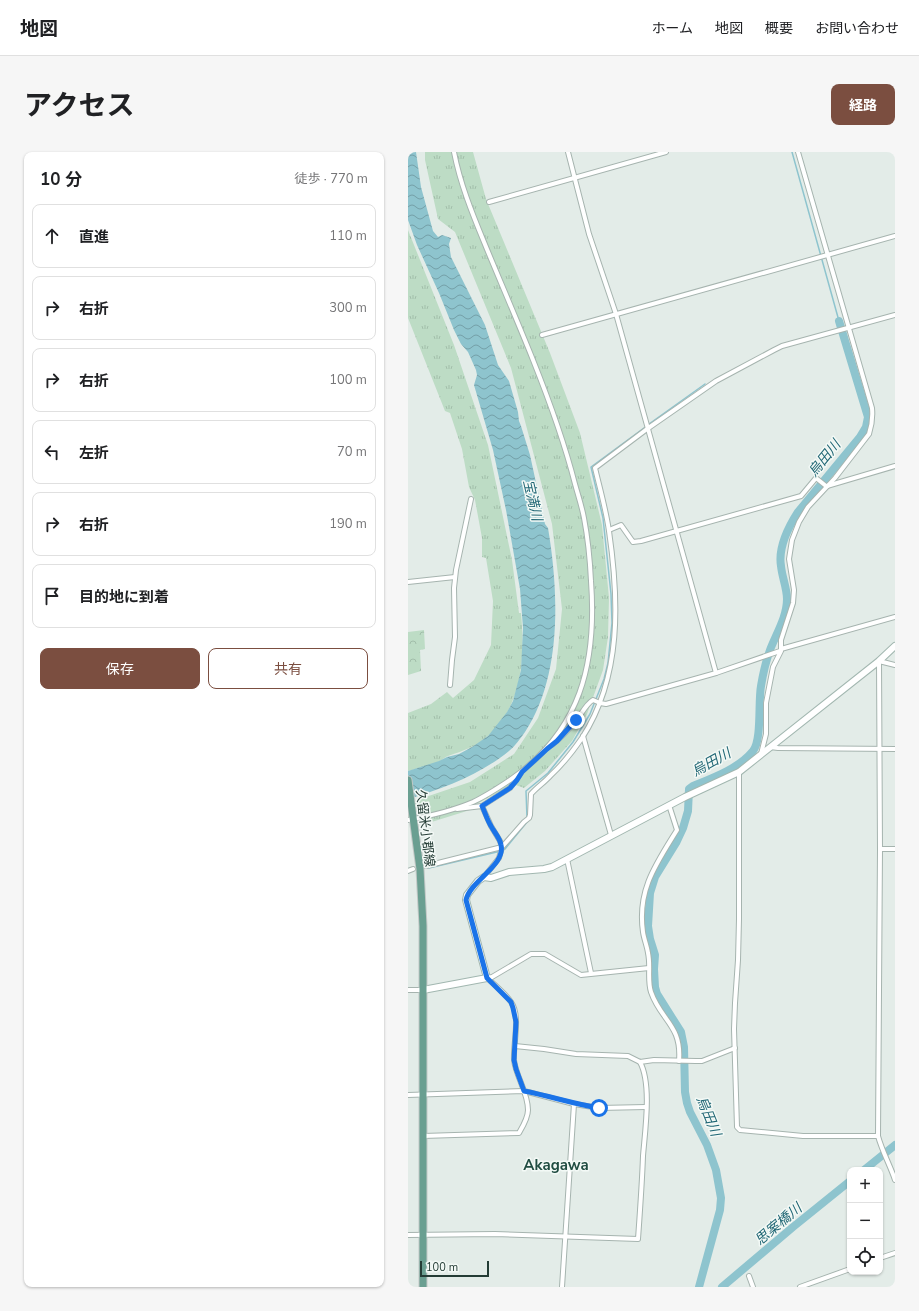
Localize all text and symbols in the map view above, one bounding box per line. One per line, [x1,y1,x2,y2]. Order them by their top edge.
text: 地図 [20,16,58,42]
text: ホーム [651,19,693,38]
text: 地図 [715,19,743,38]
text: 概要 [765,19,793,38]
text: お問い合わせ [815,19,899,38]
button: 経路 [831,84,895,125]
text: アクセス [24,87,135,125]
text: 10 分 [40,168,82,191]
text: 徒歩 · 770 m [294,170,368,188]
icon: ahead [41,225,63,247]
text: 直進 [79,227,109,247]
text: 110 m [329,227,367,245]
icon: right [41,297,63,319]
text: 右折 [79,299,109,319]
text: 300 m [329,299,367,317]
icon: right [41,369,63,391]
text: 右折 [79,371,109,391]
text: 100 m [329,371,367,389]
water label: 烏田川 [804,434,846,481]
icon: left [41,441,63,463]
text: 左折 [79,443,109,463]
text: 70 m [337,443,367,461]
water label: 宝満川 [519,478,547,525]
icon: right [41,513,63,535]
text: 右折 [79,515,109,535]
text: 190 m [329,515,367,533]
icon: arrive [41,585,63,607]
text: 目的地に到着 [79,587,169,607]
button: 保存 [40,648,200,689]
button: 共有 [208,648,368,689]
route end [567,711,585,729]
water label: 烏田川 [688,743,736,781]
street label: 久留米小郡線 [411,788,439,868]
water label: 烏田川 [692,1093,726,1141]
route start [590,1099,608,1117]
district label: Akagawa [523,1155,589,1175]
map controls [847,1167,883,1275]
button: + [847,1167,883,1203]
water label: 思案橋川 [751,1198,807,1250]
button: − [847,1203,883,1239]
button: locate [847,1239,883,1275]
scale bar [420,1259,489,1278]
text: 100 m [426,1260,458,1275]

